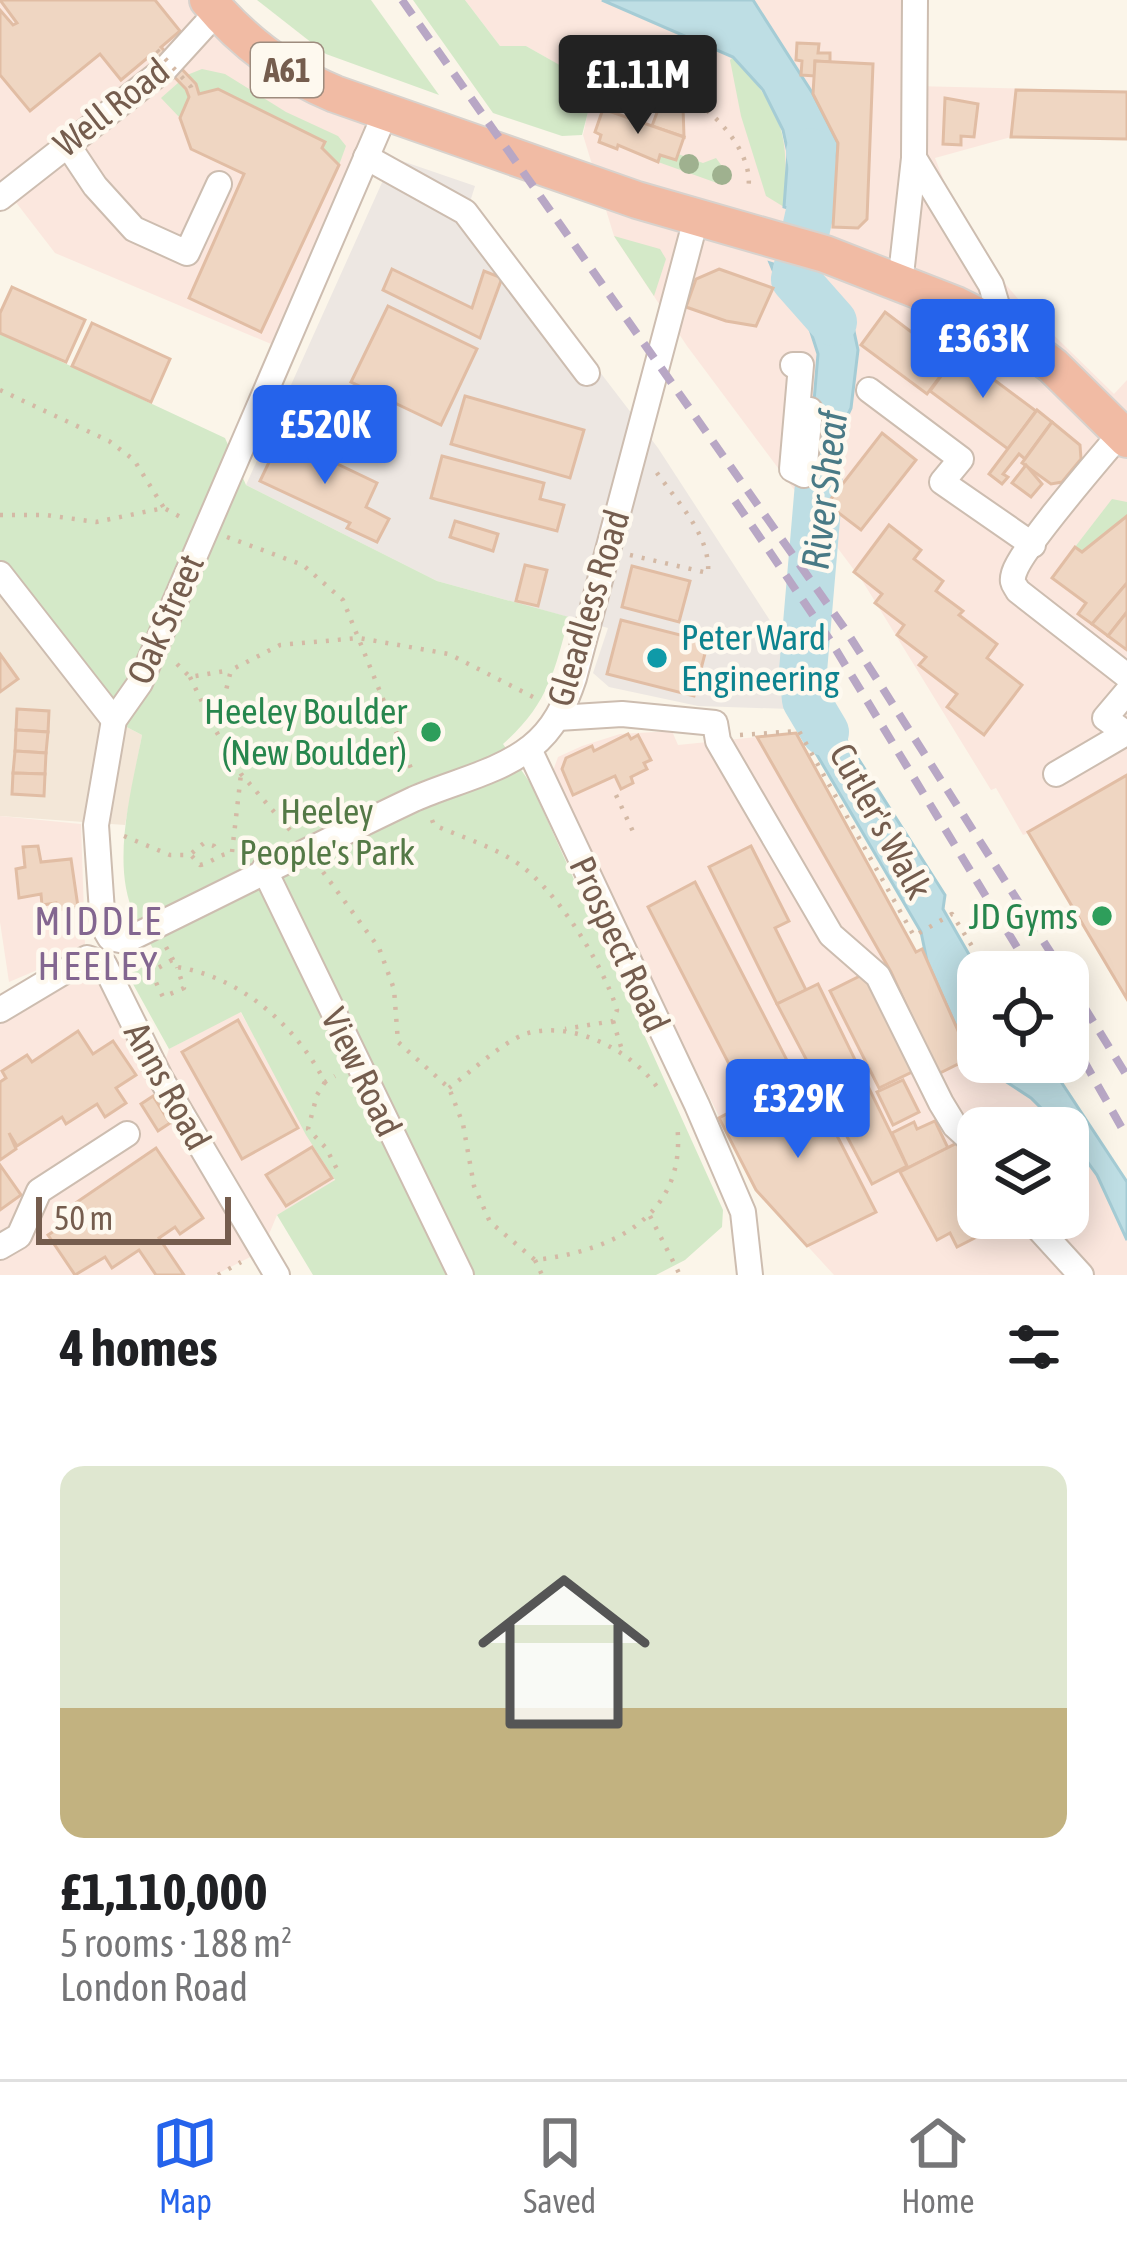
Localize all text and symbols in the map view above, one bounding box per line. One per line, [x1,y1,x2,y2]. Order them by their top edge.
pin: £1.11M [540,35,736,137]
road number: A61 [251,43,323,97]
street label: Well Road [45,49,177,165]
text: £1.11M [586,52,690,96]
pin: £363K [899,299,1067,401]
text: £363K [938,316,1028,360]
pin: £520K [241,385,409,487]
text: £520K [280,402,370,446]
water label: River Sheaf [792,406,856,572]
street label: Gleadless Road [538,505,638,711]
street label: Oak Street [118,548,212,690]
place label: Peter Ward Engineering [681,616,840,699]
marker: Peter Ward Engineering [644,645,670,671]
place label: Heeley Boulder (New Boulder) [204,690,408,773]
marker: Heeley Boulder (New Boulder) [418,719,444,745]
street label: Cutler's Walk [821,736,941,906]
park label: Heeley People's Park [239,790,415,873]
street label: Prospect Road [561,850,679,1038]
place label: JD Gyms [969,895,1078,937]
district label: MIDDLE HEELEY [34,899,164,988]
marker: JD Gyms [1089,903,1115,929]
map controls [957,951,1089,1239]
button: locate [957,951,1089,1083]
street label: View Road [313,1001,411,1143]
street label: Anns Road [116,1015,220,1157]
pin: £329K [714,1059,882,1161]
text: £329K [753,1076,843,1120]
button: layers [957,1107,1089,1239]
scale bar [36,1191,231,1244]
text: 50 m [54,1199,113,1237]
icon: filters [1001,1314,1067,1380]
text: 4 homes [60,1318,218,1377]
icon: home [456,1544,672,1760]
text: £1,110,000 [60,1862,267,1921]
text: 5 rooms · 188 m² [60,1921,292,1965]
text: London Road [60,1965,248,2009]
tab: Map [152,2110,218,2220]
tab: Saved [523,2110,596,2220]
tab: Home [901,2110,975,2220]

